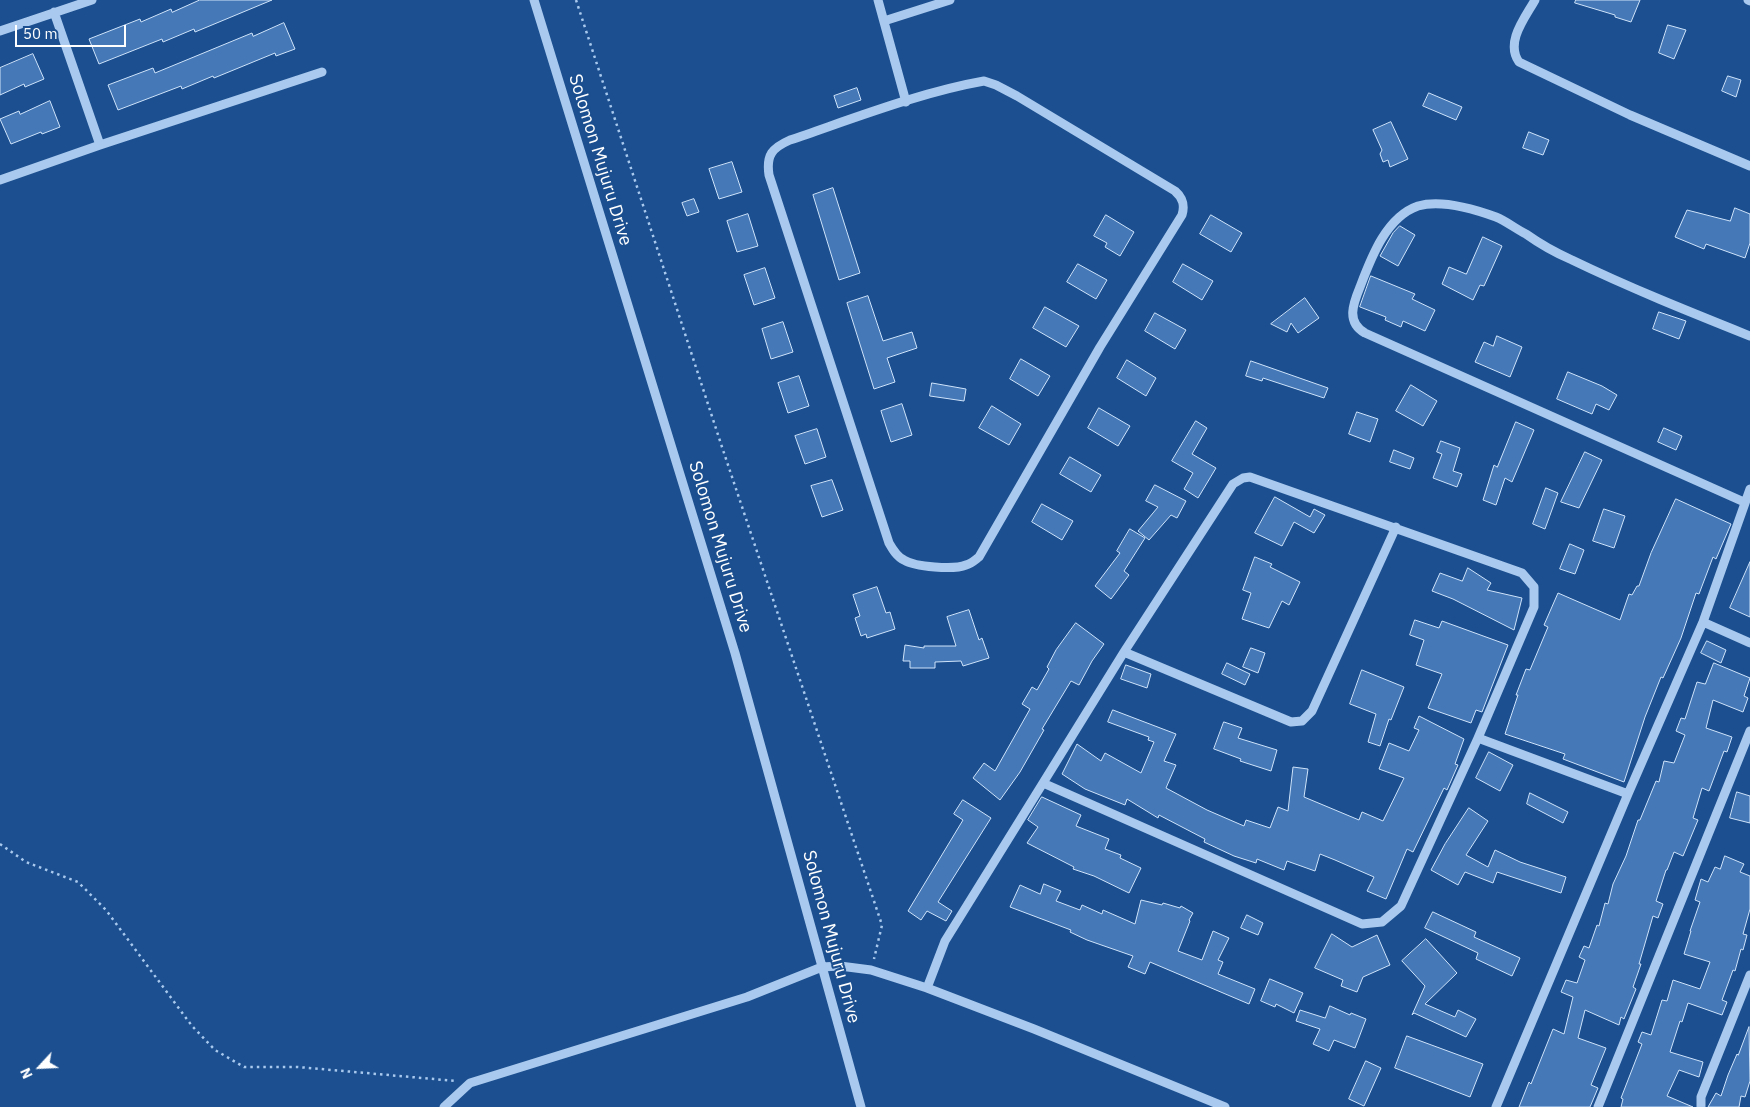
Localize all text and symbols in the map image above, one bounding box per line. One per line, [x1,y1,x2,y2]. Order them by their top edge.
scale bar [18,15,129,47]
text: 50 m [23,24,58,43]
street label: Solomon Mujuru Drive [564,72,636,248]
street label: Solomon Mujuru Drive [684,459,756,635]
street label: Solomon Mujuru Drive [798,848,864,1026]
north arrow [15,1042,65,1092]
text: N [16,1065,37,1082]

